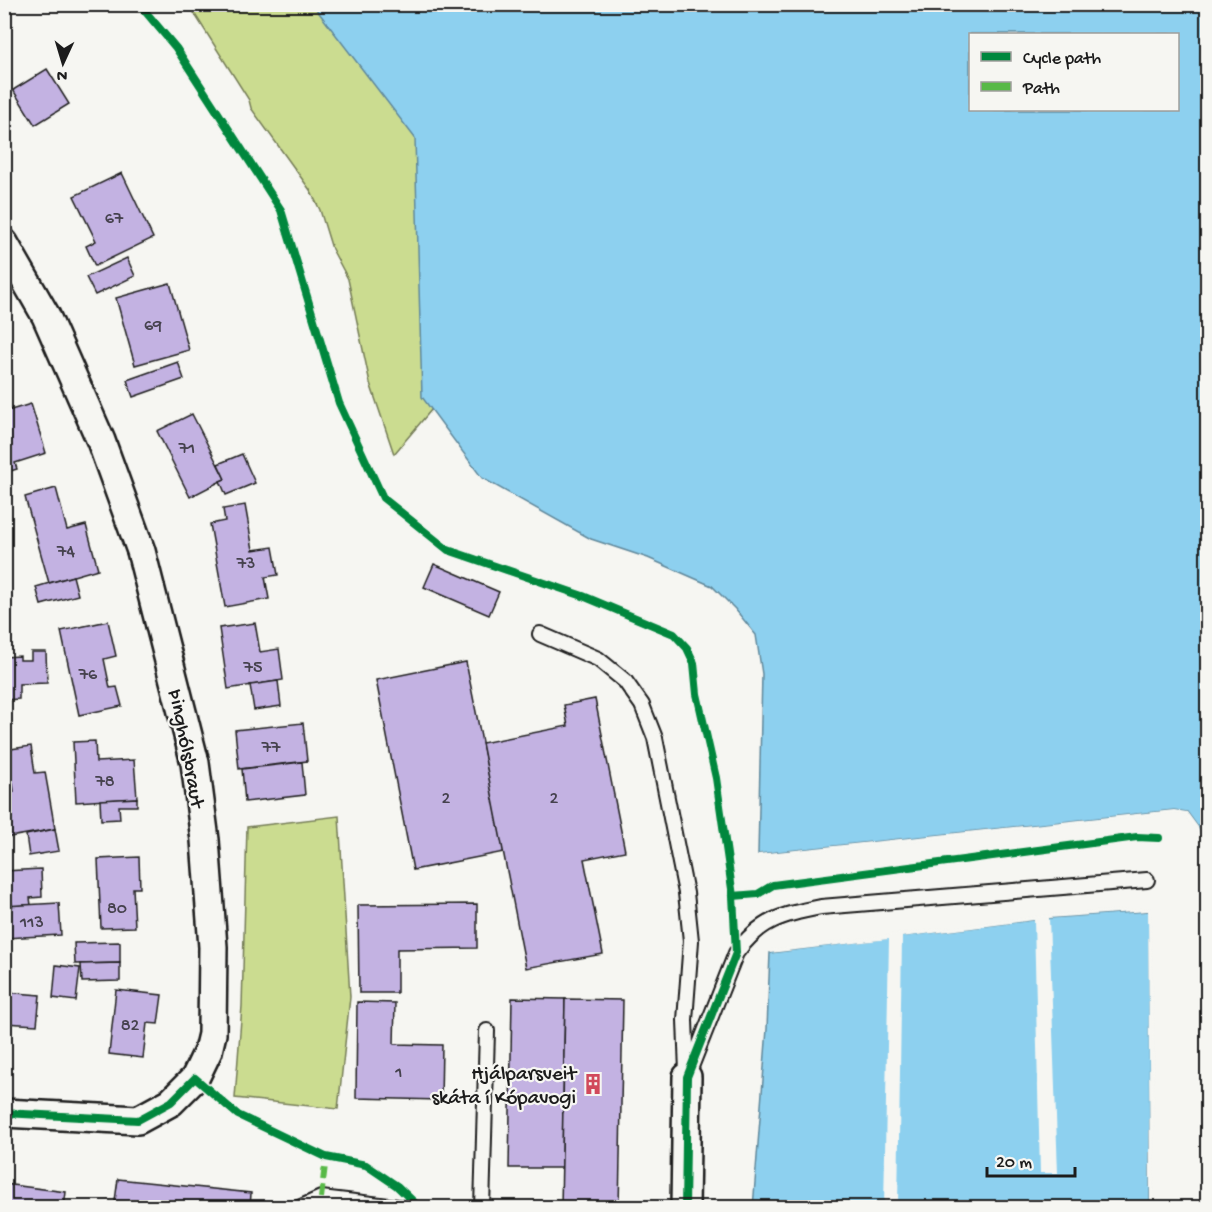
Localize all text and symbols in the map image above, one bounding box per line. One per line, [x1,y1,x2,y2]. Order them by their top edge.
north arrow [33,33,93,93]
legend [969,33,1179,111]
text: Cycle path [1023,49,1101,70]
text: N [56,65,68,84]
text: Path [1022,79,1060,100]
house number: 67 [105,209,124,230]
house number: 69 [144,316,162,337]
house number: 71 [178,439,195,460]
house number: 74 [56,542,75,563]
house number: 73 [236,554,255,575]
house number: 75 [243,658,262,679]
house number: 76 [78,665,98,686]
street label: Þinghólsbraut [161,687,209,813]
house number: 77 [261,738,281,759]
house number: 78 [94,772,115,793]
house number: 2 [442,789,451,810]
house number: 2 [550,789,559,810]
house number: 80 [107,899,127,920]
house number: 113 [19,913,44,934]
house number: 82 [121,1016,140,1037]
house number: 1 [394,1063,403,1084]
place label: Hjálparsveit skáta í Kópavogi [431,1063,578,1112]
building icon: Hjálparsveit skáta í Kópavogi [581,1072,605,1096]
scale bar [987,1140,1076,1178]
text: 20 m [996,1153,1032,1174]

